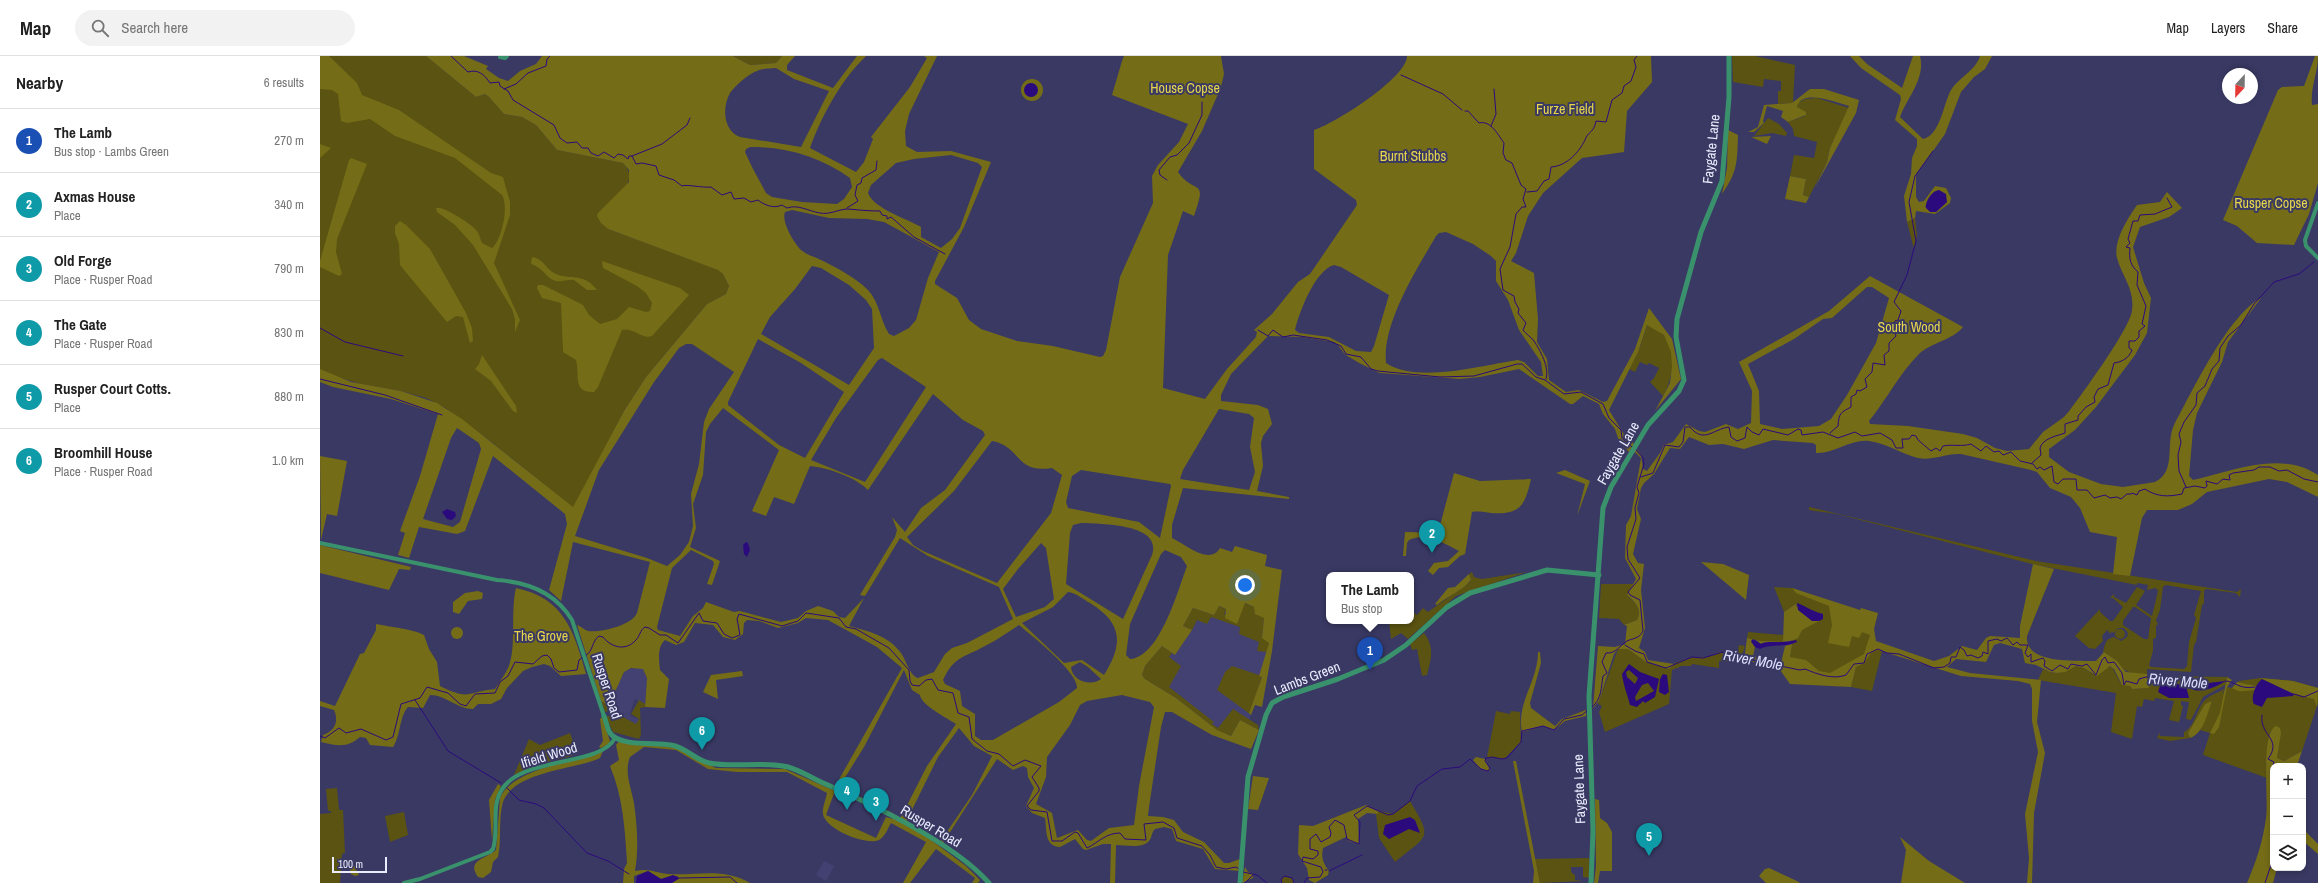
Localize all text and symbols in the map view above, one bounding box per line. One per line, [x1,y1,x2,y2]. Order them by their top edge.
search box [75,10,355,46]
text: Map [20,15,51,41]
icon: search [89,17,111,39]
text: Search here [121,17,188,38]
text: Map [2167,19,2189,37]
text: Layers [2211,19,2245,37]
text: Share [2267,19,2298,37]
north arrow [2222,68,2258,104]
text: Nearby [16,71,63,94]
text: 6 results [264,74,304,91]
park label: House Copse [1150,79,1220,97]
park label: Furze Field [1536,100,1594,118]
street label: Faygate Lane [1698,113,1724,185]
text: The Lamb [54,122,112,143]
text: 1 [26,132,32,149]
text: 270 m [274,132,304,149]
text: Bus stop · Lambs Green [54,143,169,160]
park label: Burnt Stubbs [1380,147,1446,165]
text: Axmas House [54,186,135,207]
park label: Rusper Copse [2234,194,2308,212]
text: 2 [26,196,32,213]
text: 340 m [274,196,304,213]
text: Place [54,207,81,224]
text: Old Forge [54,250,112,271]
text: 3 [26,260,32,277]
text: 790 m [274,260,304,277]
text: Place · Rusper Road [54,271,152,288]
text: The Gate [54,314,107,335]
park label: South Wood [1878,318,1941,336]
text: 4 [26,324,32,341]
text: 830 m [274,324,304,341]
text: Place · Rusper Road [54,335,152,352]
text: Rusper Court Cotts. [54,378,171,399]
text: 5 [26,388,32,405]
text: 880 m [274,388,304,405]
text: Place [54,399,81,416]
street label: Faygate Lane [1593,418,1643,488]
text: Broomhill House [54,442,152,463]
text: 6 [26,452,32,469]
text: 1.0 km [272,452,304,469]
text: Place · Rusper Road [54,463,152,480]
pin: 2 [1419,520,1445,553]
popup [1326,572,1414,624]
your location [1235,575,1255,595]
text: The Lamb [1341,579,1399,600]
text: Bus stop [1341,600,1382,617]
park label: The Grove [514,627,568,645]
pin: 1 [1357,637,1383,670]
water label: River Mole [1722,644,1784,675]
street label: Rusper Road [588,651,626,721]
street label: Lambs Green [1271,657,1343,699]
water label: River Mole [2148,667,2209,694]
pin: 6 [689,717,715,750]
street label: Ifield Wood [519,738,579,772]
street label: Faygate Lane [1569,754,1589,824]
map controls [2270,763,2306,871]
button: + [2270,763,2306,799]
pin: 4 [834,777,860,810]
pin: 3 [863,788,889,821]
button: − [2270,799,2306,835]
street label: Rusper Road [897,801,965,851]
pin: 5 [1636,823,1662,856]
button: layers [2270,835,2306,871]
scale bar [332,855,387,874]
text: 100 m [338,857,363,871]

